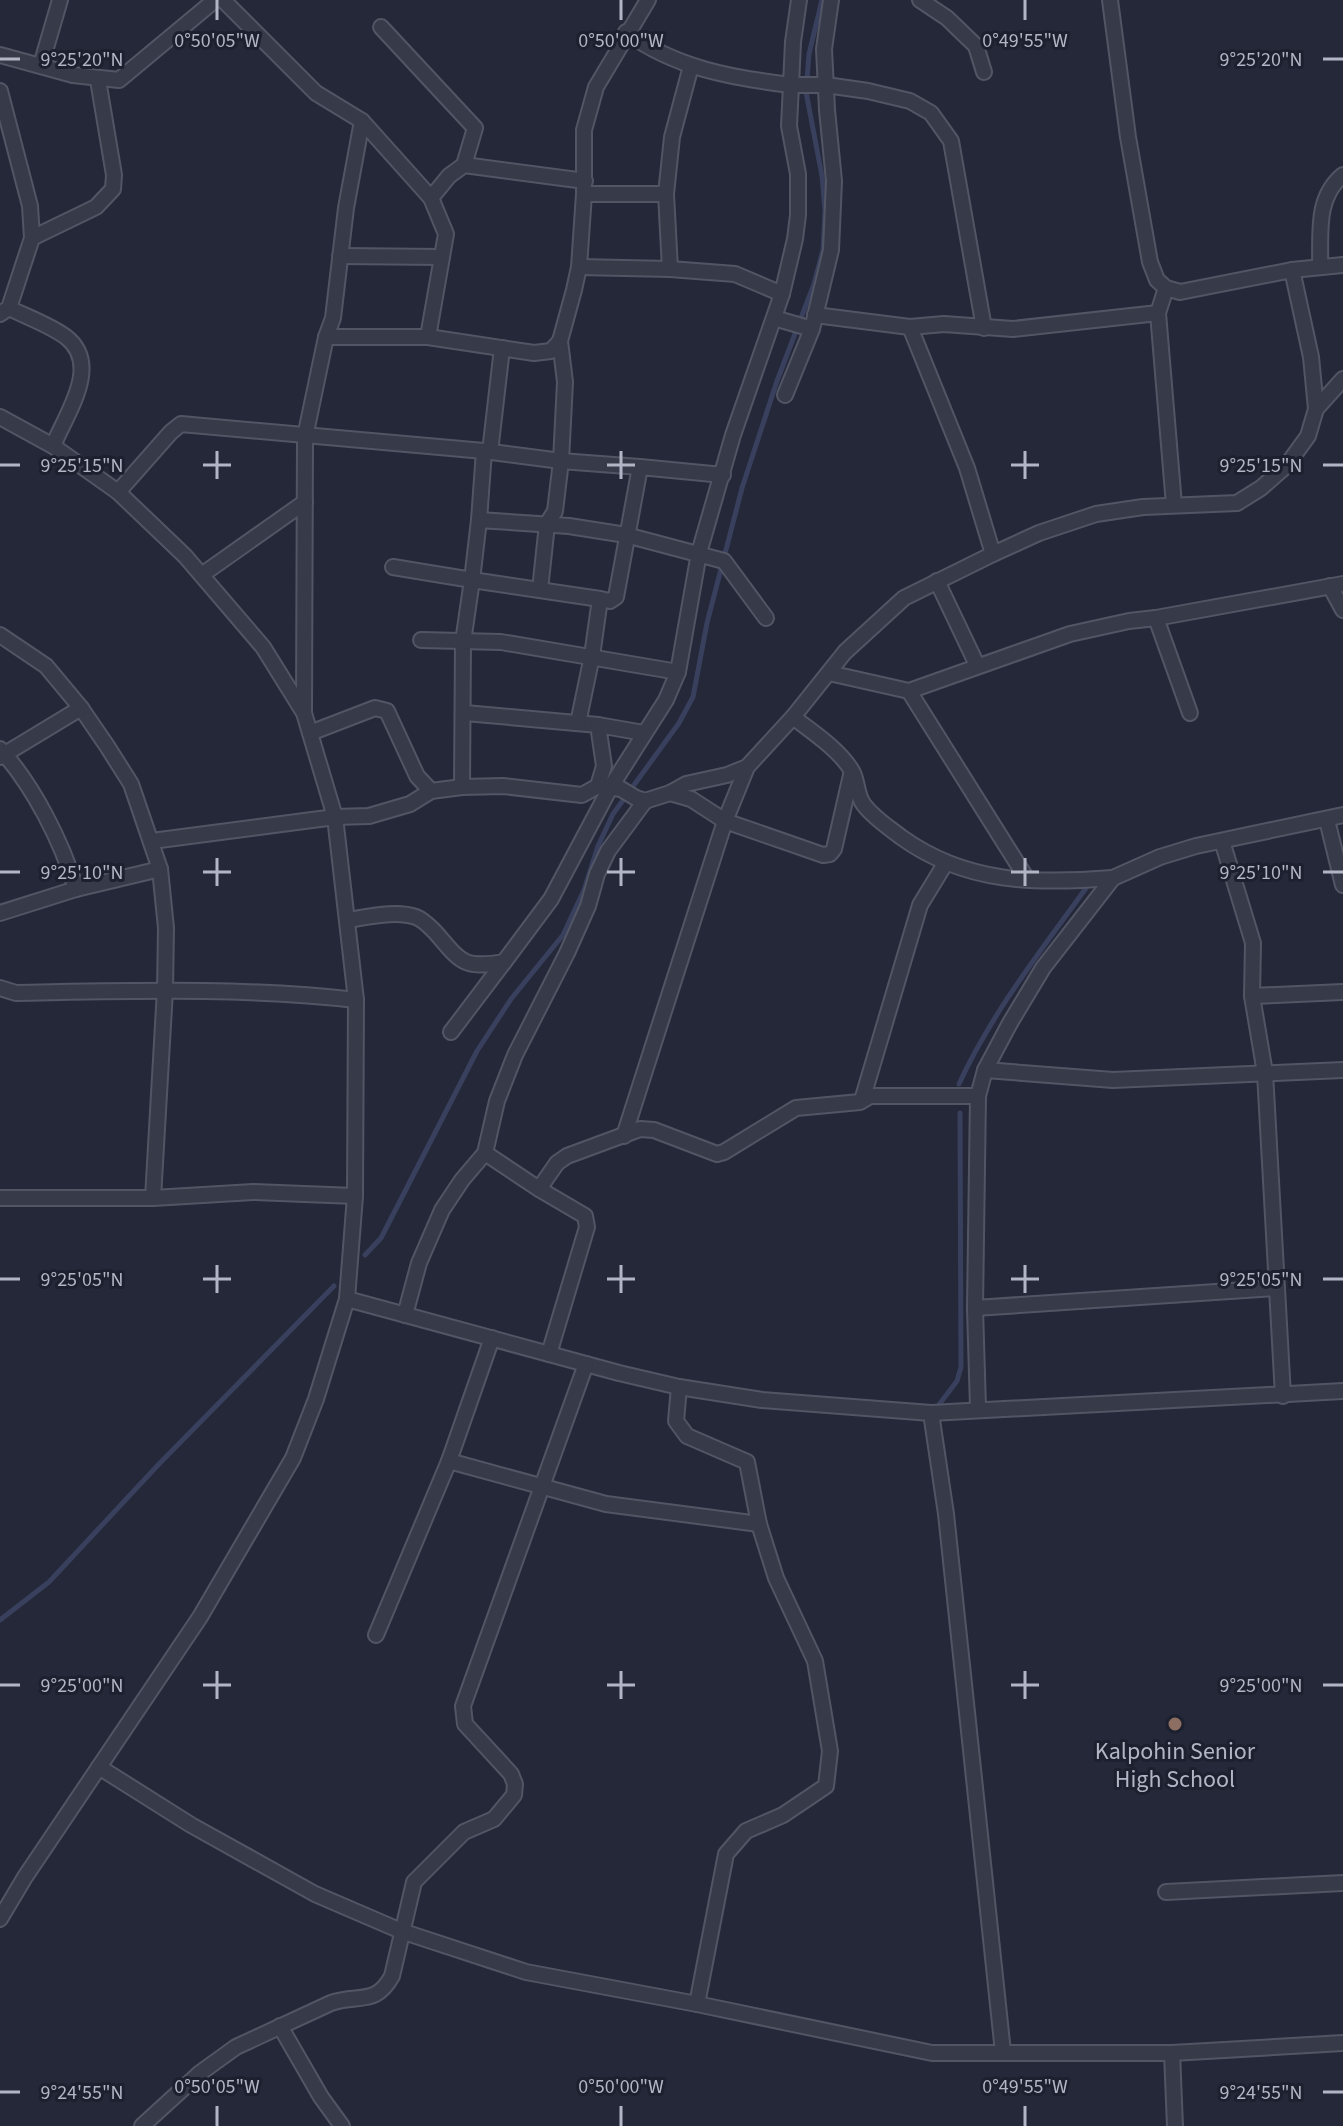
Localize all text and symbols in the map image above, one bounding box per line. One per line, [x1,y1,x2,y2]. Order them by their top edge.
text: 0°50'05"W [174,27,260,55]
text: 0°50'00"W [578,27,664,55]
text: 0°49'55"W [982,27,1068,55]
text: 9°25'20"N [41,46,123,74]
text: 9°25'20"N [1220,46,1302,74]
text: 9°25'15"N [41,452,123,480]
text: 9°25'15"N [1220,452,1302,480]
text: 9°25'10"N [41,859,123,887]
text: 9°25'10"N [1220,859,1302,887]
text: 9°25'05"N [41,1266,123,1294]
text: 9°25'05"N [1220,1266,1302,1294]
text: 9°25'00"N [41,1672,123,1700]
text: 9°25'00"N [1220,1672,1302,1700]
marker: Kalpohin Senior High School [1166,1715,1184,1733]
place label: Kalpohin Senior High School [1095,1734,1256,1797]
text: 0°50'05"W [174,2073,260,2101]
text: 0°50'00"W [578,2073,664,2101]
text: 0°49'55"W [982,2073,1068,2101]
text: 9°24'55"N [41,2079,123,2107]
text: 9°24'55"N [1220,2079,1302,2107]

